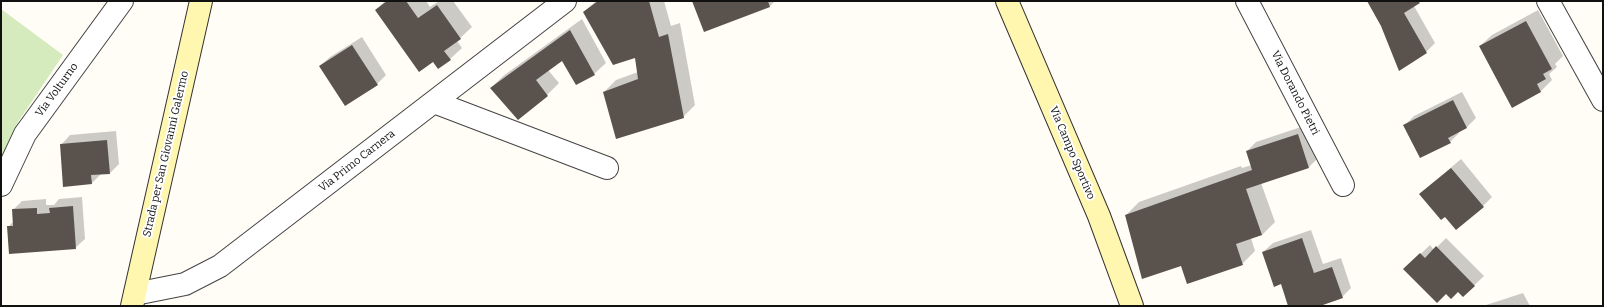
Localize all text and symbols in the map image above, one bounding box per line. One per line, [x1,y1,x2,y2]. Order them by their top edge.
street label: Via Dorando Pietri [1268,49,1322,137]
street label: Via Volturno [33,60,81,120]
street label: Strada per San Giovanni Galermo [140,70,192,238]
street label: Via Campo Sportivo [1046,104,1098,202]
street label: Via Primo Carnera [316,127,398,195]

